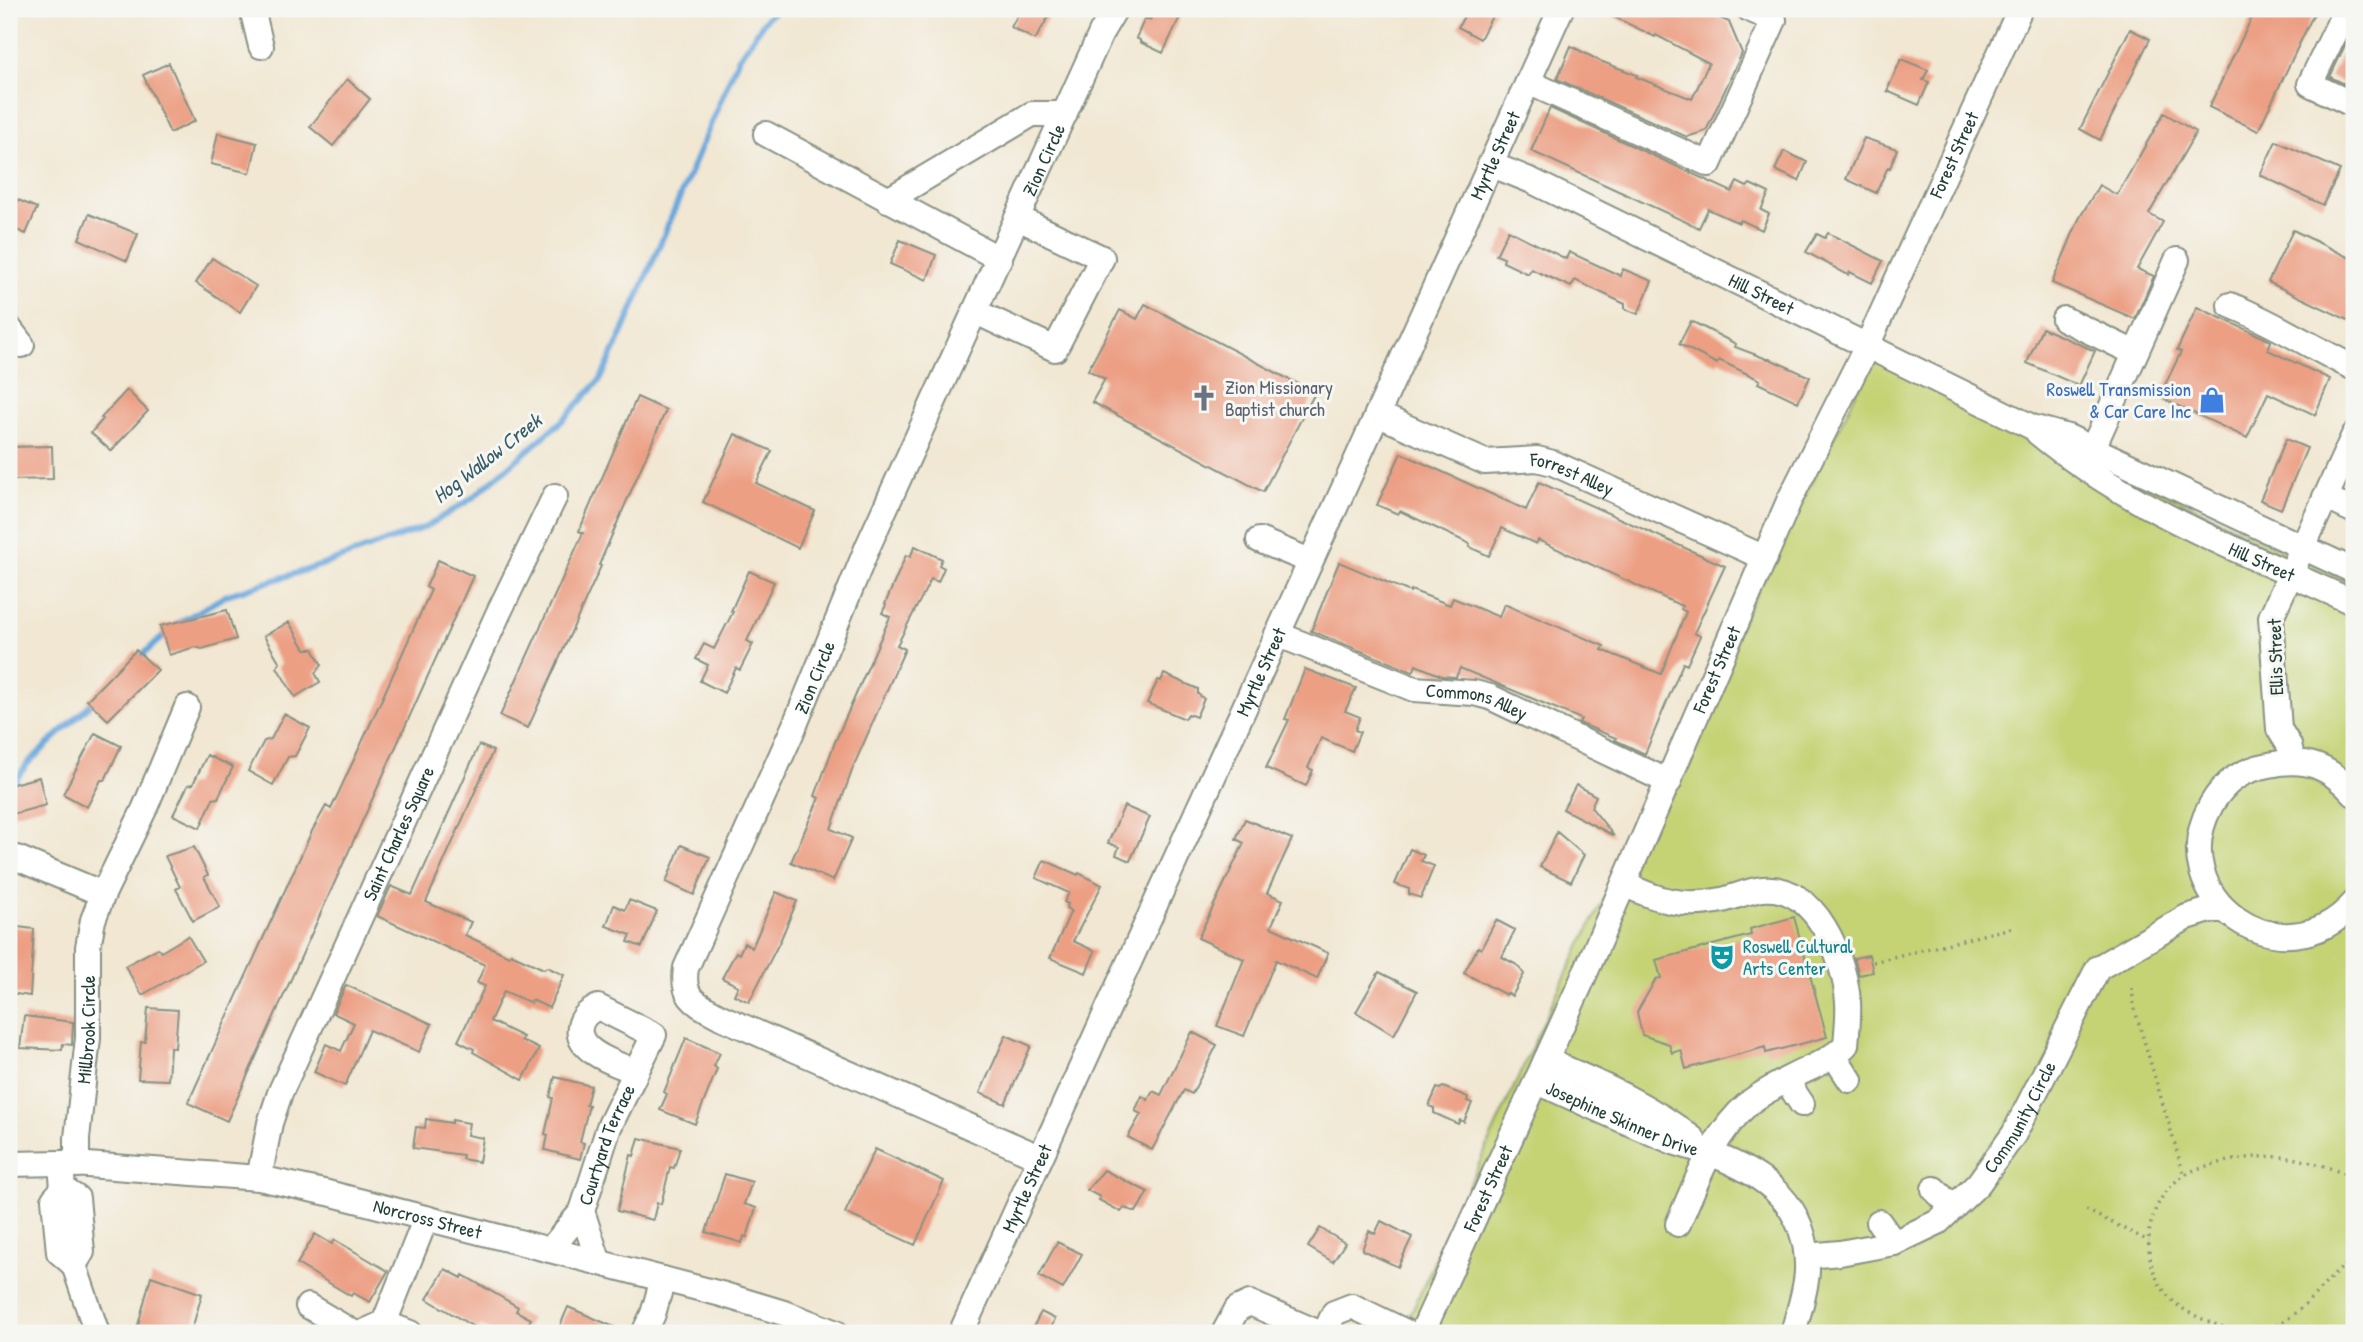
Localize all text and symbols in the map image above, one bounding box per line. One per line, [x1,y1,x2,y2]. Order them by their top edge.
street label: Myrtle Street [1463,106,1526,204]
street label: Forest Street [1923,107,1985,203]
street label: Zion Circle [1016,119,1071,200]
street label: Hill Street [1724,267,1799,321]
place label: Zion Missionary Baptist church [1225,374,1333,422]
place label: Roswell Transmission & Car Care Inc [2047,376,2192,424]
church icon: Zion Missionary Baptist church [1189,383,1219,413]
shop icon: Roswell Transmission & Car Care Inc [2197,385,2227,415]
water label: Hog Wallow Creek [427,405,549,510]
street label: Forrest Alley [1529,446,1618,502]
street label: Hill Street [2225,535,2300,588]
street label: Ellis Street [2261,618,2289,696]
street label: Forest Street [1686,621,1747,718]
street label: Myrtle Street [1229,623,1292,720]
street label: Zion Circle [788,636,841,718]
street label: Commons Alley [1425,677,1532,726]
street label: Saint Charles Square [356,762,440,905]
place label: Roswell Cultural Arts Center [1743,933,1853,981]
theatre icon: Roswell Cultural Arts Center [1707,942,1737,972]
street label: Millbrook Circle [70,975,101,1085]
street label: Community Circle [1977,1056,2062,1178]
street label: Josephine Skinner Drive [1542,1074,1702,1162]
street label: Courtyard Terrace [572,1079,641,1209]
street label: Myrtle Street [995,1139,1058,1237]
street label: Forest Street [1456,1140,1519,1236]
street label: Norcross Street [371,1192,485,1245]

